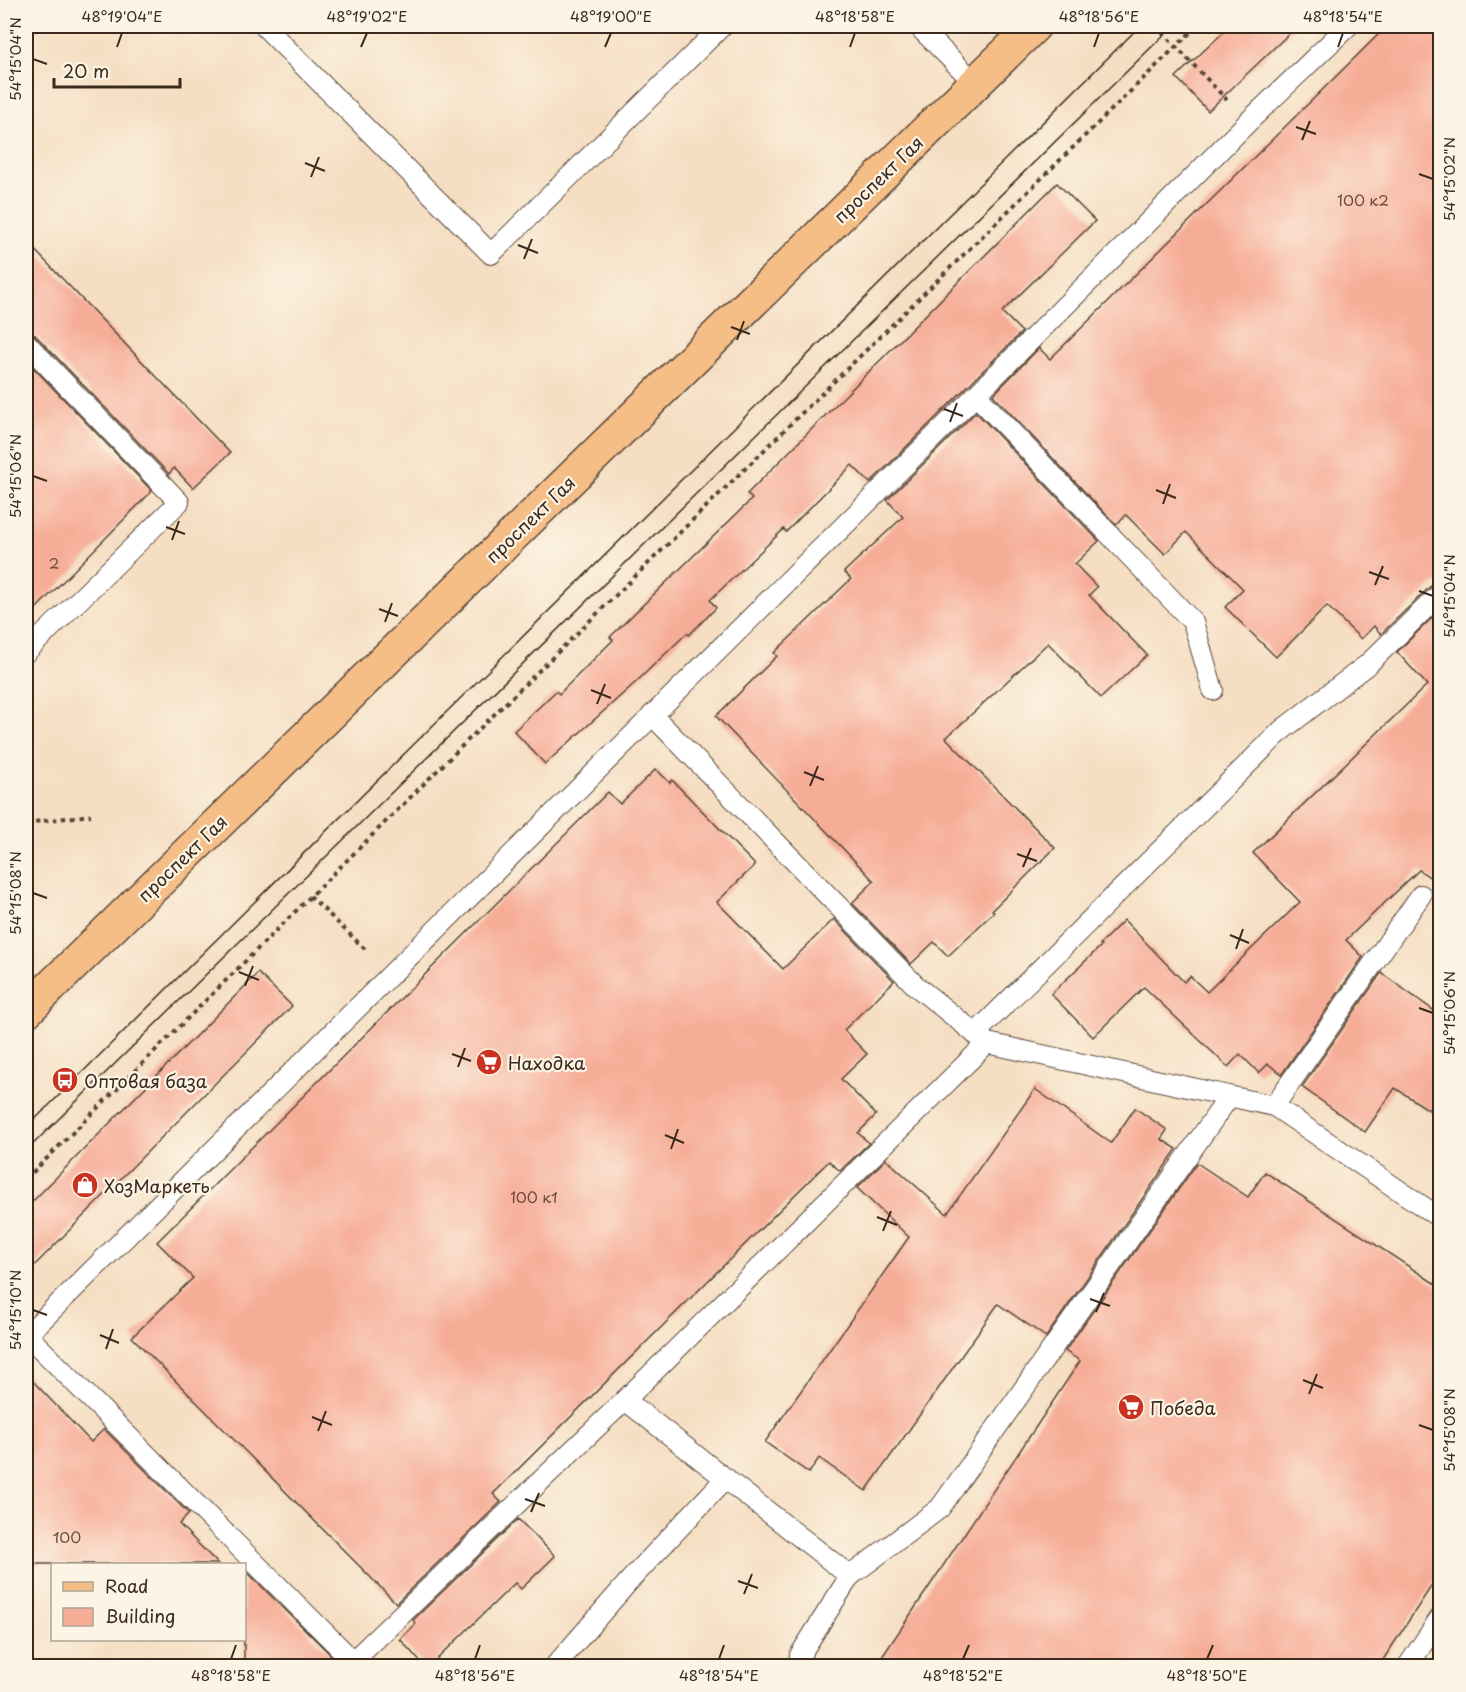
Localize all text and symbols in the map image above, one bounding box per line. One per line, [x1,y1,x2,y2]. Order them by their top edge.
text: 48°19'04"E [82,4,162,27]
text: 48°19'02"E [326,4,408,27]
text: 48°19'00"E [570,4,652,27]
text: 48°18'58"E [815,4,895,27]
text: 48°18'56"E [1059,4,1139,27]
text: 48°18'54"E [1303,4,1383,27]
text: 54°15'04"N [3,17,26,101]
scale bar [54,51,180,89]
text: 20 m [63,57,109,84]
street label: проспект Гая [827,129,929,229]
text: 54°15'02"N [1437,137,1460,221]
house number: 100 к2 [1337,188,1389,211]
text: 54°15'06"N [3,434,26,518]
street label: проспект Гая [479,469,581,569]
house number: 2 [49,551,59,574]
text: 54°15'04"N [1437,554,1460,638]
street label: проспект Гая [131,808,233,908]
text: 54°15'08"N [3,851,26,935]
text: 54°15'06"N [1437,971,1460,1055]
supermarket icon: Находка [474,1047,504,1077]
place label: Находка [508,1049,586,1076]
bus stop icon: Оптовая база [50,1065,80,1095]
place label: Оптовая база [84,1067,208,1094]
shop icon: ХозМаркеть [70,1170,100,1200]
place label: ХозМаркеть [104,1172,210,1199]
house number: 100 к1 [510,1185,558,1208]
text: 54°15'10"N [3,1269,26,1351]
text: 54°15'08"N [1437,1388,1460,1472]
supermarket icon: Победа [1116,1392,1146,1422]
place label: Победа [1150,1394,1217,1421]
house number: 100 [53,1525,81,1548]
legend [51,1563,246,1641]
text: Road [105,1572,149,1599]
text: Building [105,1602,175,1629]
text: 48°18'58"E [191,1663,271,1686]
text: 48°18'56"E [435,1663,515,1686]
text: 48°18'54"E [679,1663,759,1686]
text: 48°18'52"E [923,1663,1003,1686]
text: 48°18'50"E [1166,1663,1248,1686]

